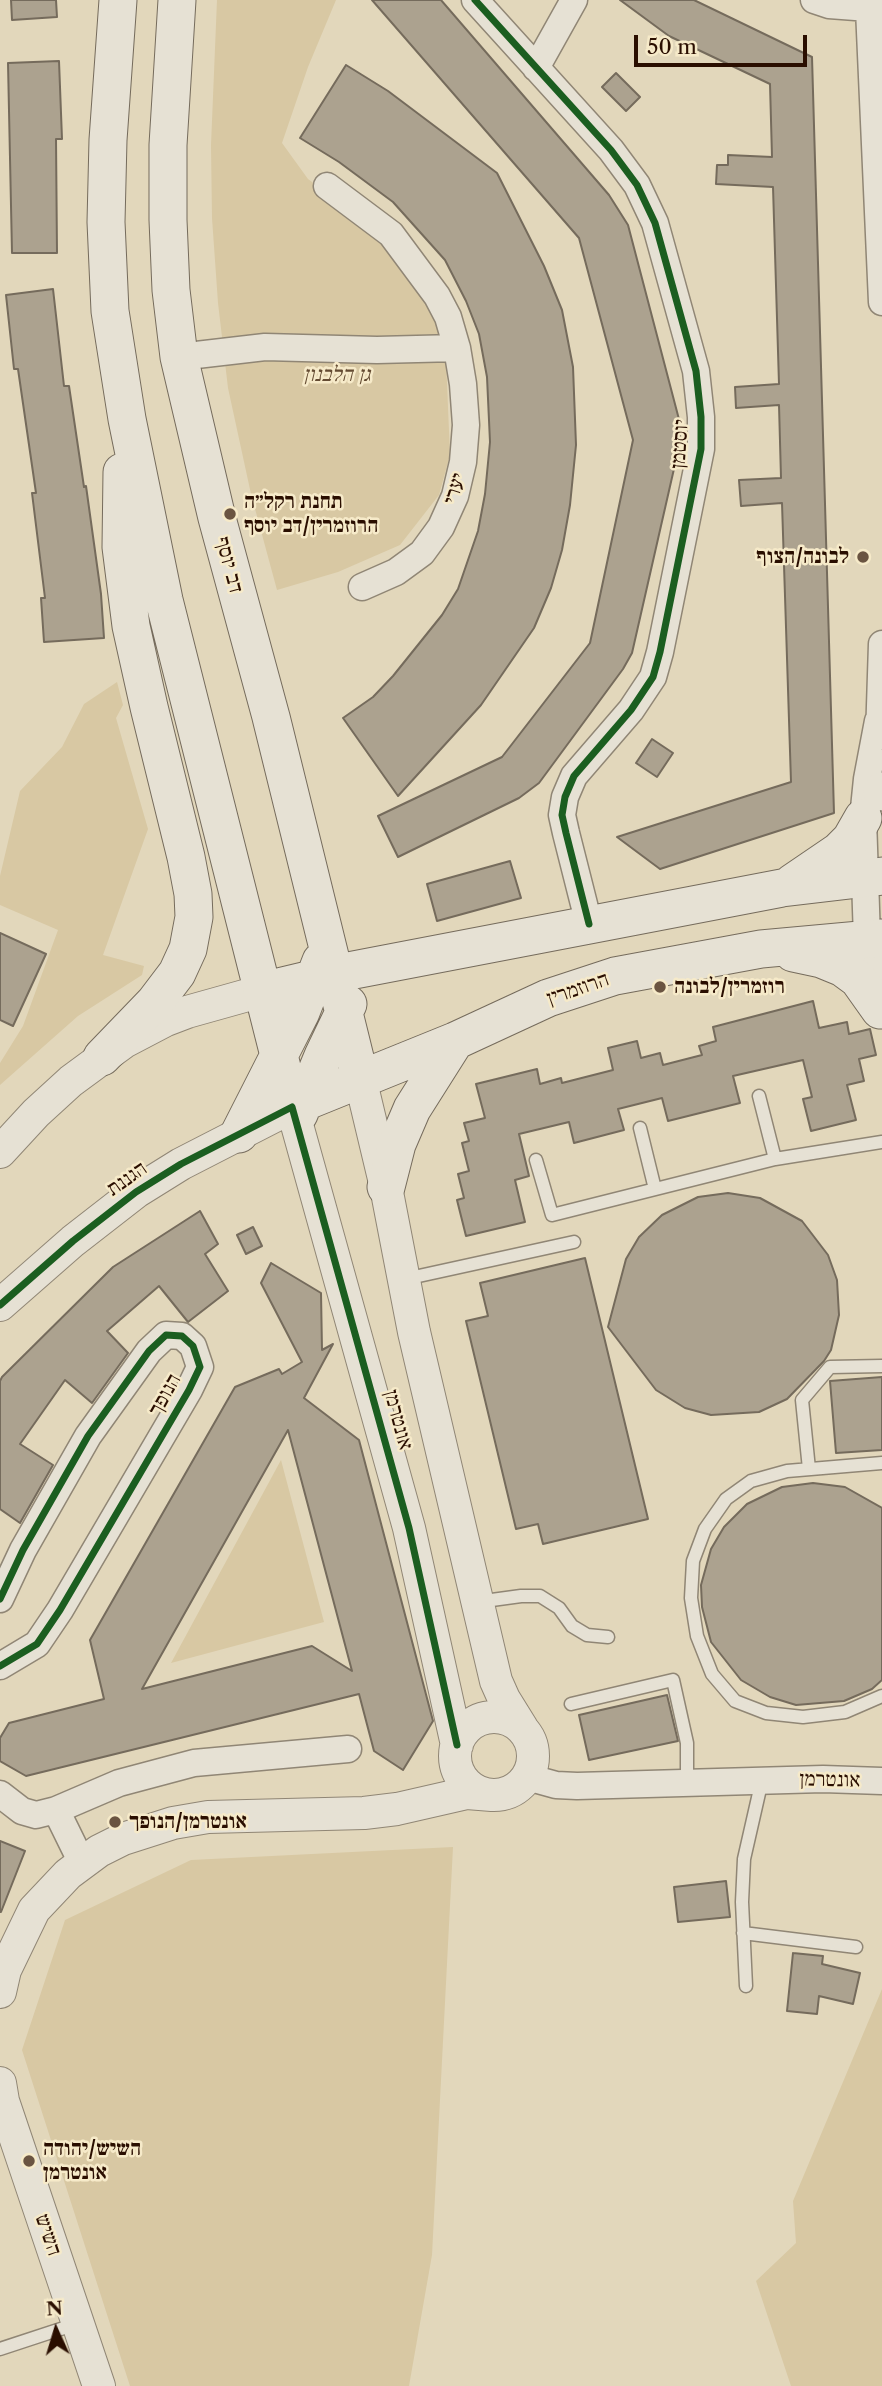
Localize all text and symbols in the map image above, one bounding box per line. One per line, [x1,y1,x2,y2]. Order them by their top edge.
scale bar [637,21,810,65]
text: 50 m [647,34,697,59]
park label: גן הלבנון [304,362,370,388]
street label: יוסטמן [666,419,694,469]
street label: יערי [438,470,472,508]
place label: תחנת רקל״ה הרוזמרין/דב יוסף [244,489,379,539]
marker: תחנת רקל״ה הרוזמרין/דב יוסף [222,506,238,522]
street label: דב יוסף [209,534,249,596]
place label: לבונה/הצוף [756,544,849,570]
marker: לבונה/הצוף [855,549,871,565]
street label: הרוזמרין [544,967,612,1011]
place label: רוזמרין/לבונה [674,974,785,1000]
marker: רוזמרין/לבונה [652,979,668,995]
street label: הגננת [102,1156,152,1202]
street label: הנופך [143,1369,187,1421]
street label: אונטרמן [378,1387,418,1453]
street label: אונטרמן [799,1767,861,1793]
place label: אונטרמן/הנופך [129,1809,247,1835]
marker: אונטרמן/הנופך [107,1814,123,1830]
place label: השיש/יהודה אונטרמן [43,2136,141,2186]
marker: השיש/יהודה אונטרמן [21,2153,37,2169]
street label: השיש [29,2211,67,2259]
north arrow [21,2295,91,2365]
text: N [45,2297,64,2321]

